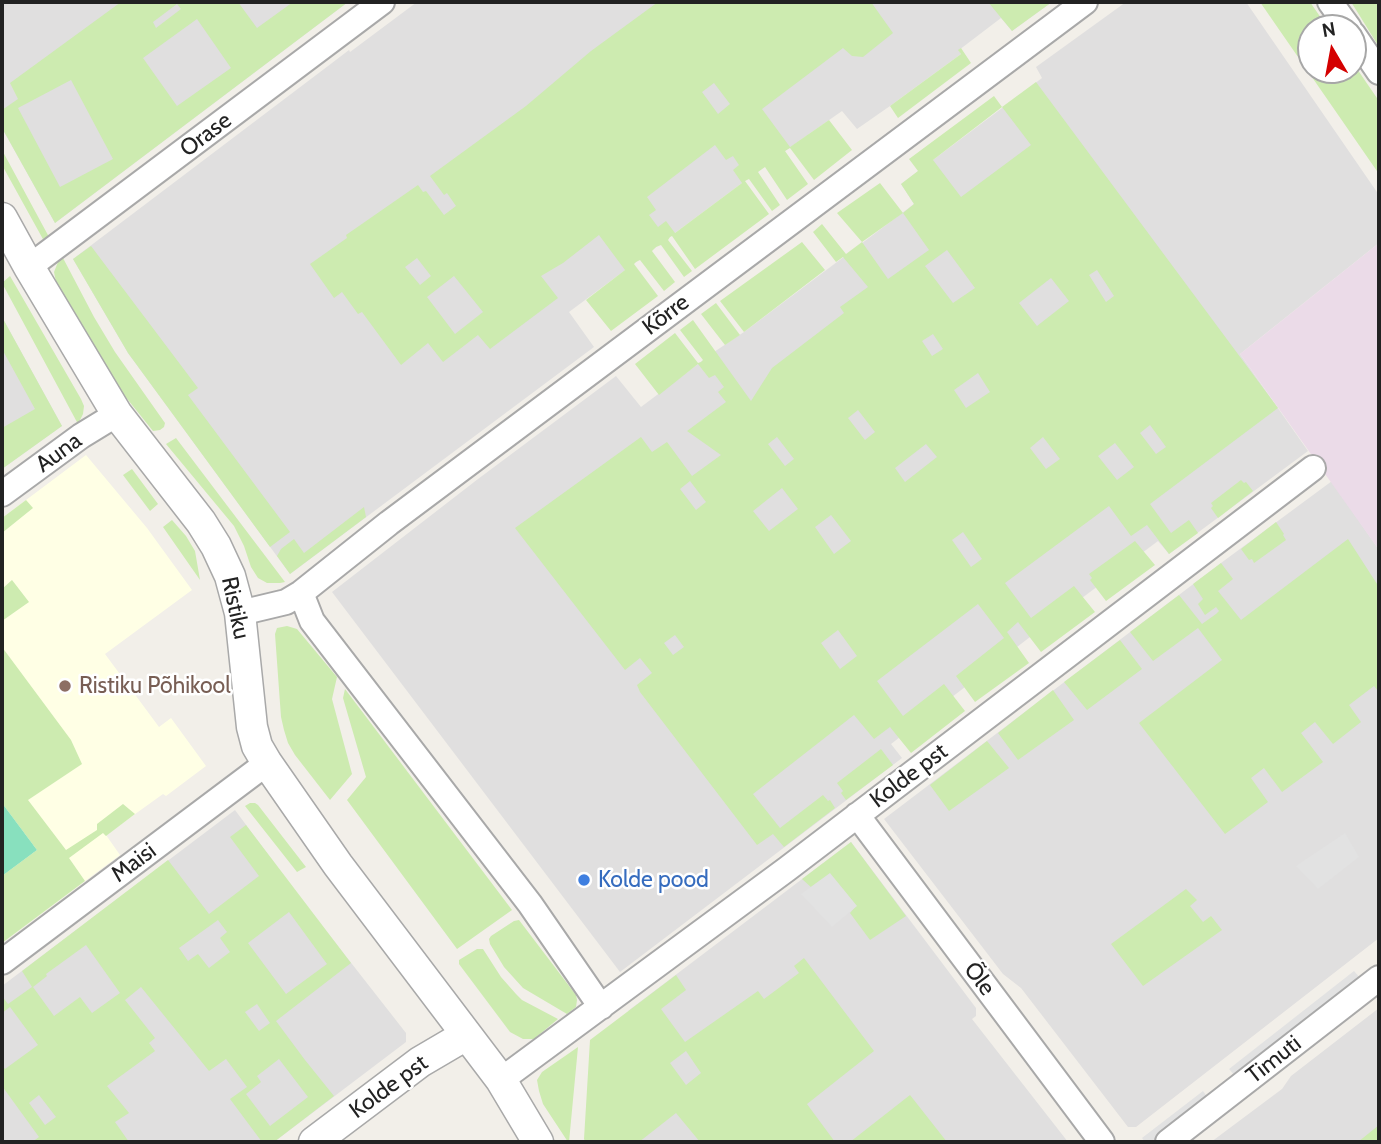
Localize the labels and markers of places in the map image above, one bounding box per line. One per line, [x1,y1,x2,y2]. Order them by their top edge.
place label: Ristiku Põhikool [79,672,231,700]
marker: Ristiku Põhikool [57,678,73,694]
place label: Kolde pood [598,866,709,894]
marker: Kolde pood [576,872,592,888]

